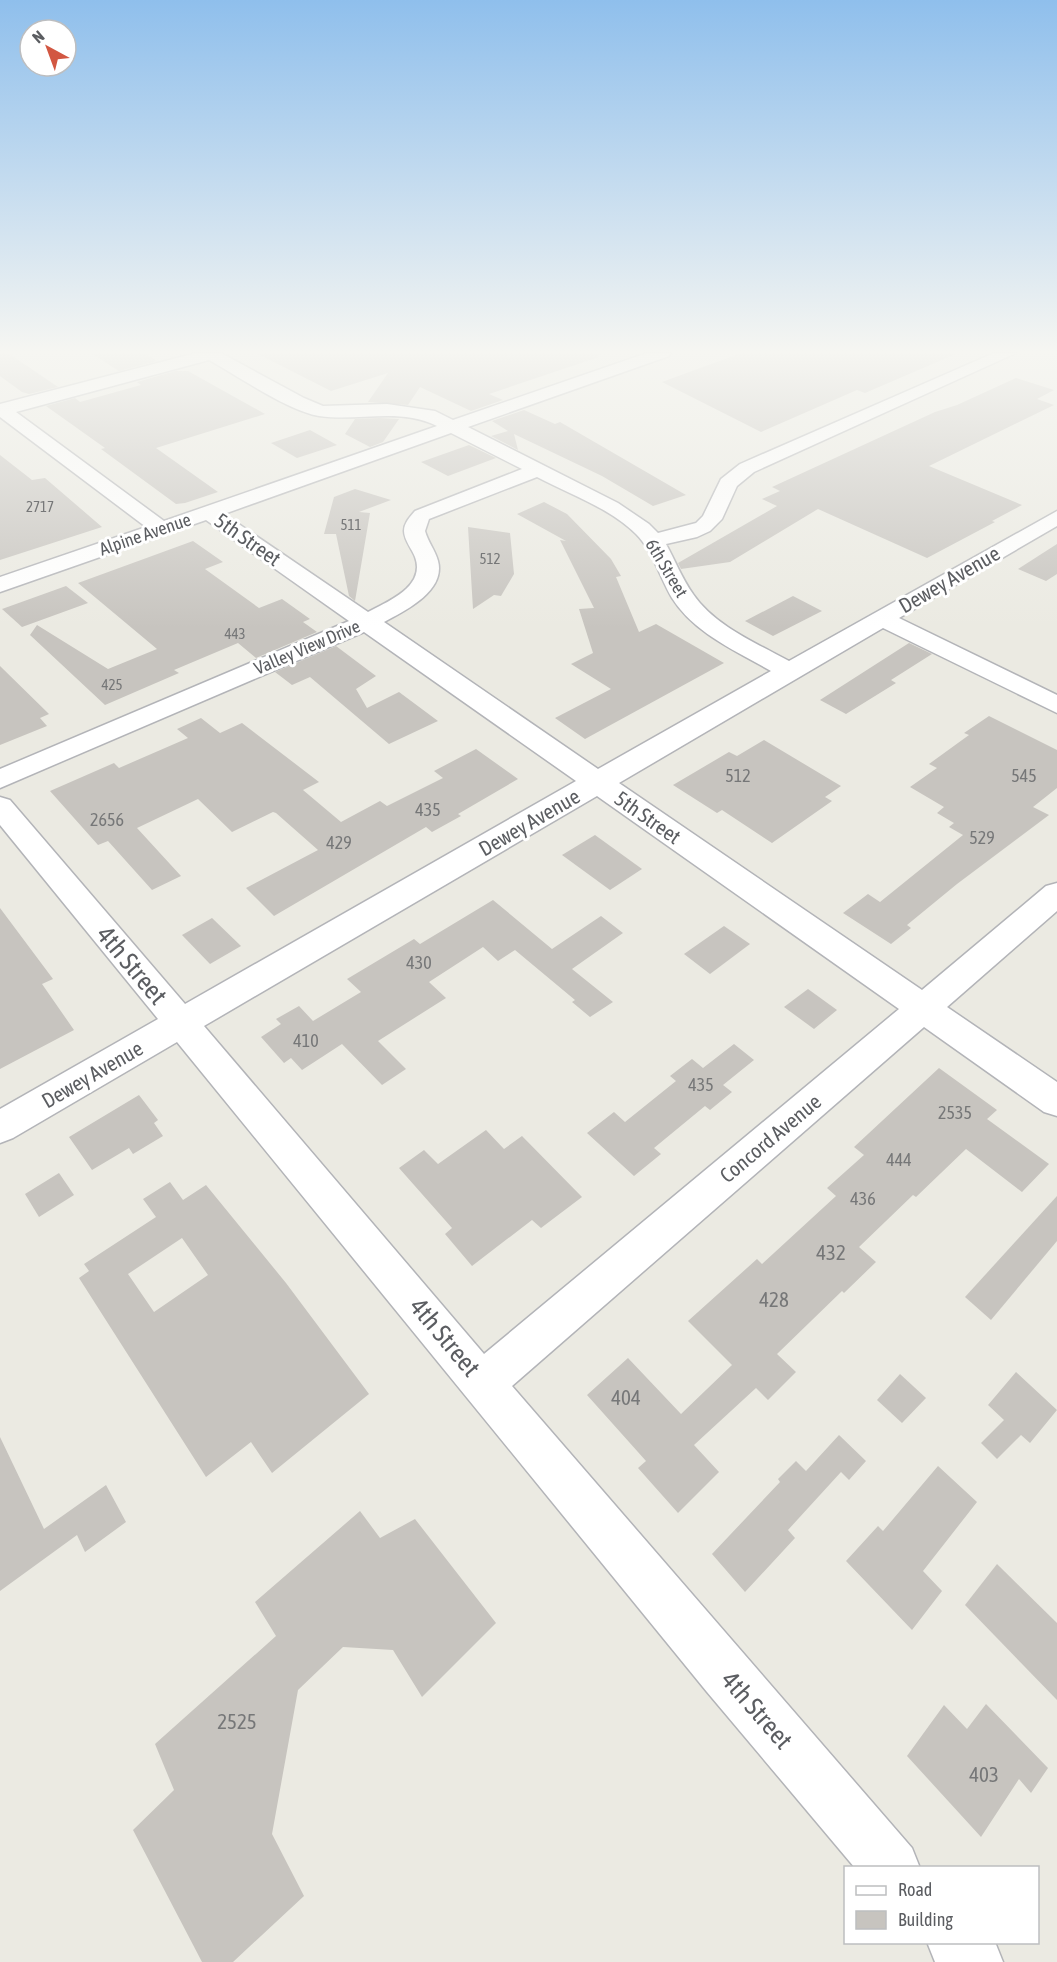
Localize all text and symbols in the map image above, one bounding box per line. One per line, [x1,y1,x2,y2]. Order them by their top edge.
north arrow [18,18,78,78]
text: N [29,27,48,47]
house number: 2717 [26,498,54,515]
street label: 5th Street [210,508,286,570]
street label: Alpine Avenue [96,509,194,559]
house number: 511 [340,516,362,533]
street label: 6th Street [641,535,693,601]
street label: Dewey Avenue [894,541,1004,617]
house number: 512 [479,550,501,567]
street label: Valley View Drive [251,615,363,679]
house number: 443 [224,625,246,642]
house number: 425 [101,676,123,693]
house number: 512 [725,765,751,786]
house number: 545 [1011,765,1037,786]
street label: Dewey Avenue [474,784,584,860]
street label: 5th Street [610,786,686,848]
house number: 435 [415,799,441,820]
house number: 2656 [90,809,124,830]
house number: 529 [969,827,995,848]
house number: 429 [326,832,352,853]
street label: 4th Street [91,920,173,1010]
house number: 430 [406,952,432,973]
house number: 410 [293,1030,319,1051]
street label: Dewey Avenue [37,1036,147,1112]
house number: 435 [688,1074,714,1095]
street label: Concord Avenue [715,1089,825,1187]
house number: 2535 [938,1102,972,1123]
house number: 444 [886,1149,912,1170]
house number: 436 [850,1188,876,1209]
house number: 432 [816,1240,846,1264]
house number: 428 [759,1287,789,1311]
street label: 4th Street [404,1292,486,1382]
house number: 404 [611,1385,641,1409]
street label: 4th Street [715,1665,799,1755]
house number: 2525 [217,1709,257,1733]
house number: 403 [969,1762,999,1786]
legend [844,1866,1039,1944]
text: Road [898,1879,932,1900]
text: Building [898,1909,953,1930]

